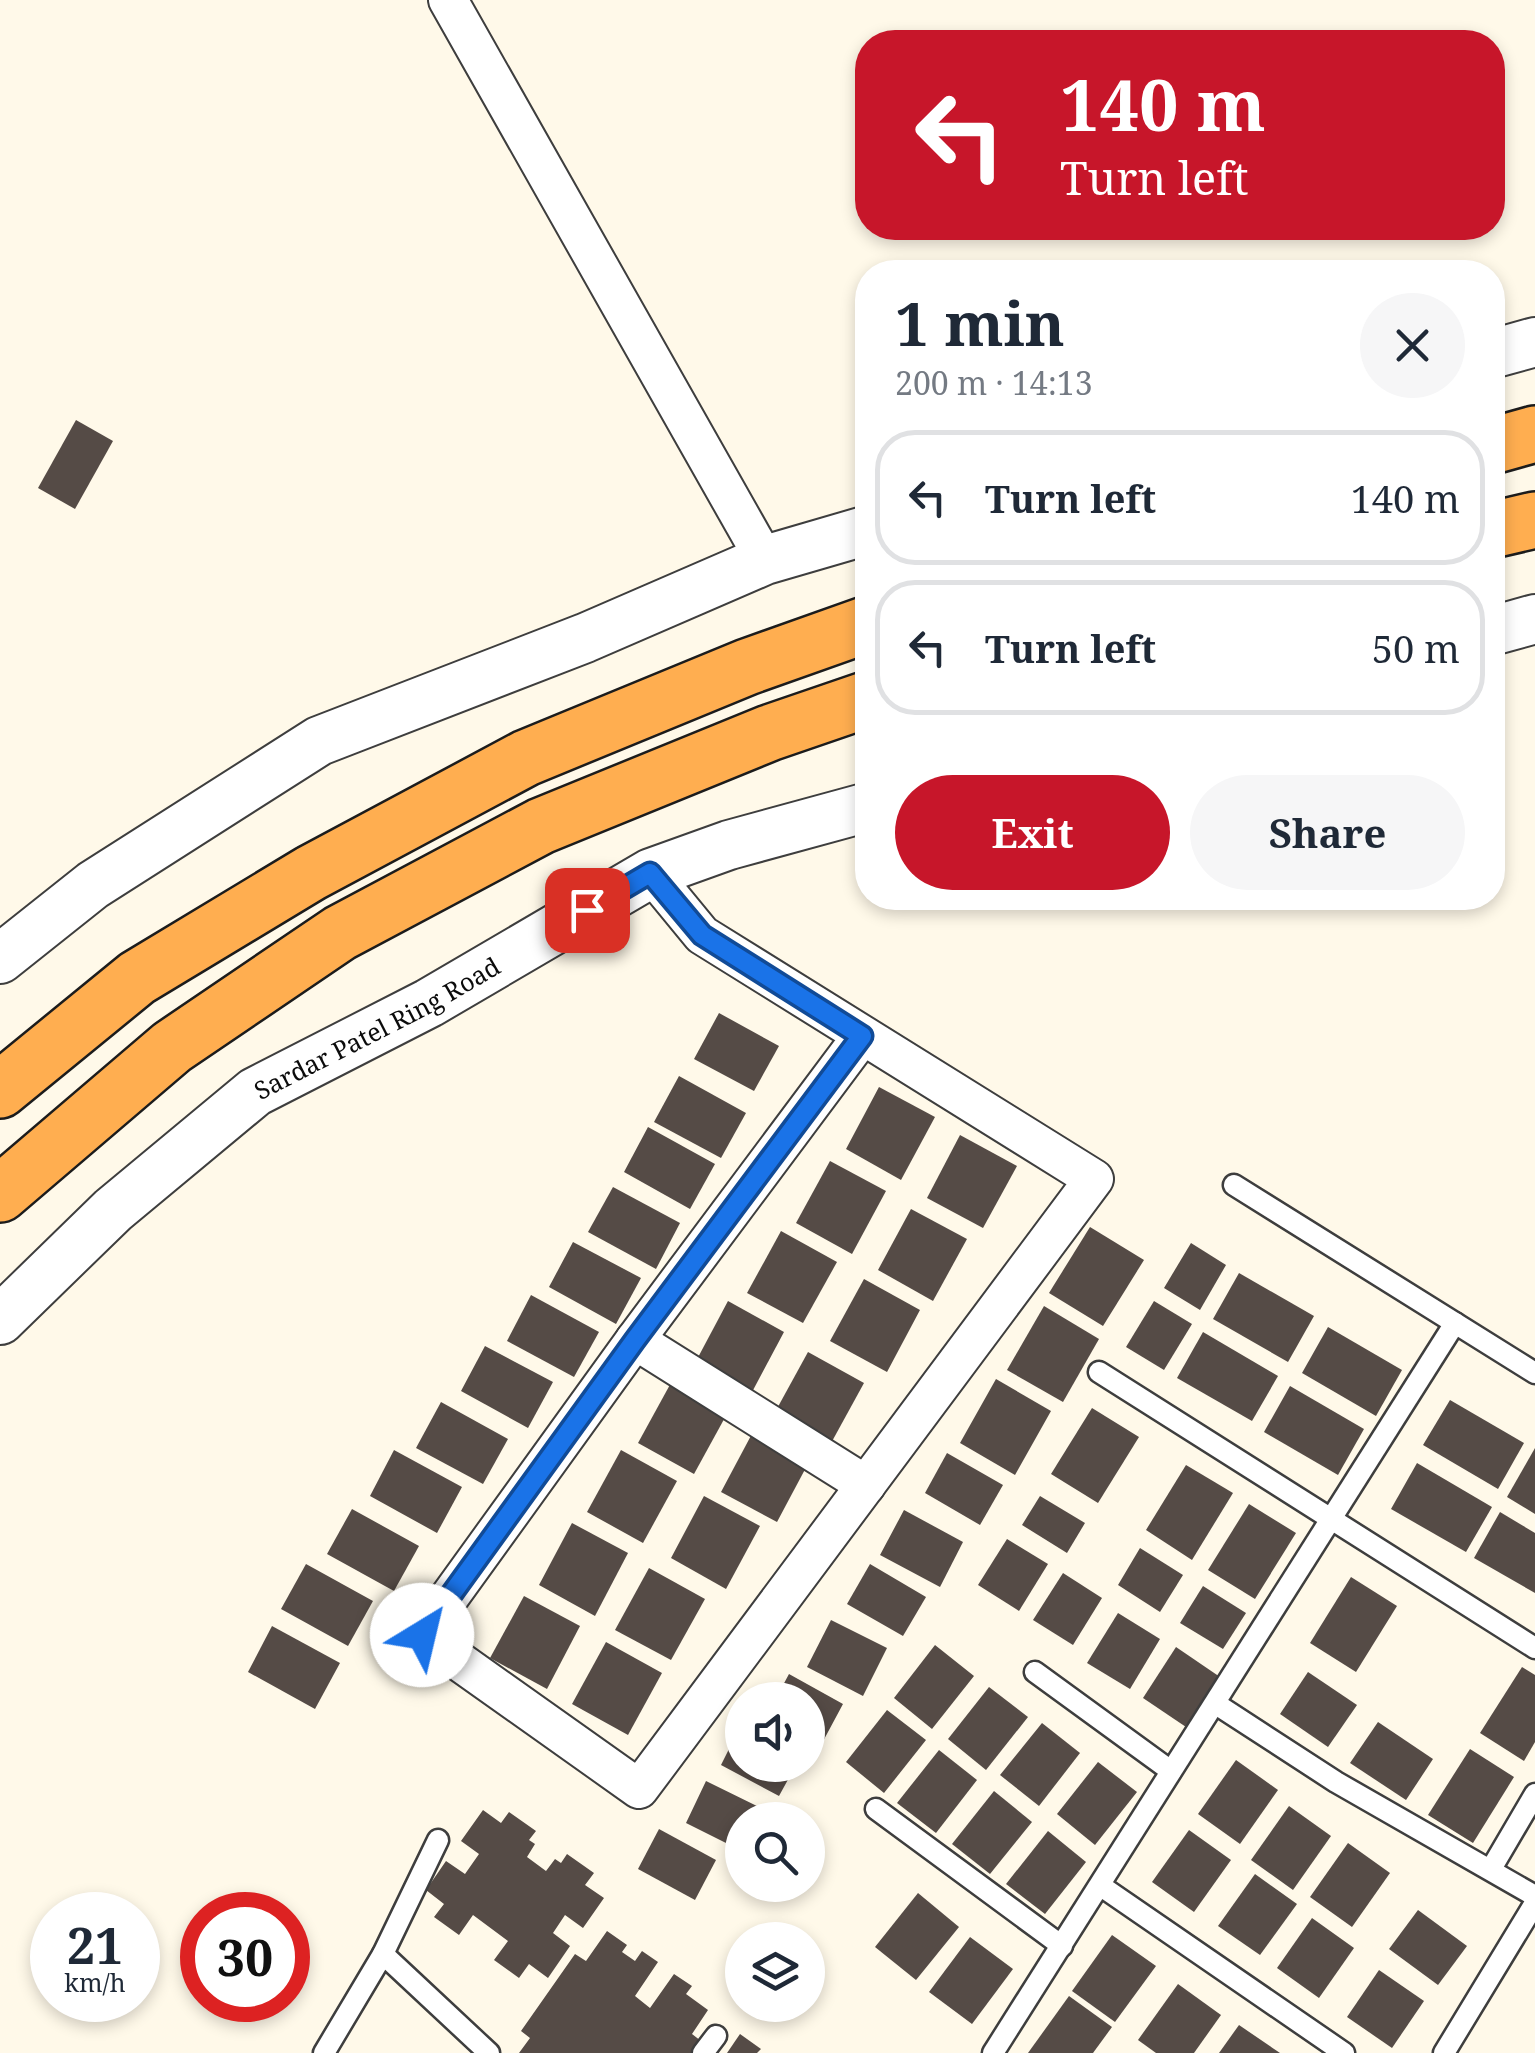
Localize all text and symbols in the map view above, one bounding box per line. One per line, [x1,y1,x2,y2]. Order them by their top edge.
text: 140 m [1060,56,1266,152]
icon: left [895,70,1025,200]
text: Turn left [1060,147,1249,208]
text: 1 min [895,282,1065,364]
button: close [1360,293,1465,398]
text: 200 m · 14:13 [895,361,1093,404]
icon: left [900,470,955,525]
text: Turn left [985,472,1156,524]
text: 140 m [1350,472,1460,524]
icon: left [900,620,955,675]
text: Turn left [985,622,1156,674]
text: 50 m [1372,622,1460,674]
button: Exit [895,775,1170,890]
button: Share [1190,775,1465,890]
pin [545,868,630,953]
icon: arrive [560,883,615,938]
street label: Sardar Patel Ring Road [248,948,506,1107]
position arrow [370,1583,474,1687]
map controls [725,1682,825,2022]
button: sound [725,1682,825,1782]
button: search [725,1802,825,1902]
speed limit sign: 30 [180,1892,310,2022]
text: 21 [67,1911,123,1979]
button: layers [725,1922,825,2022]
text: km/h [64,1965,126,1999]

